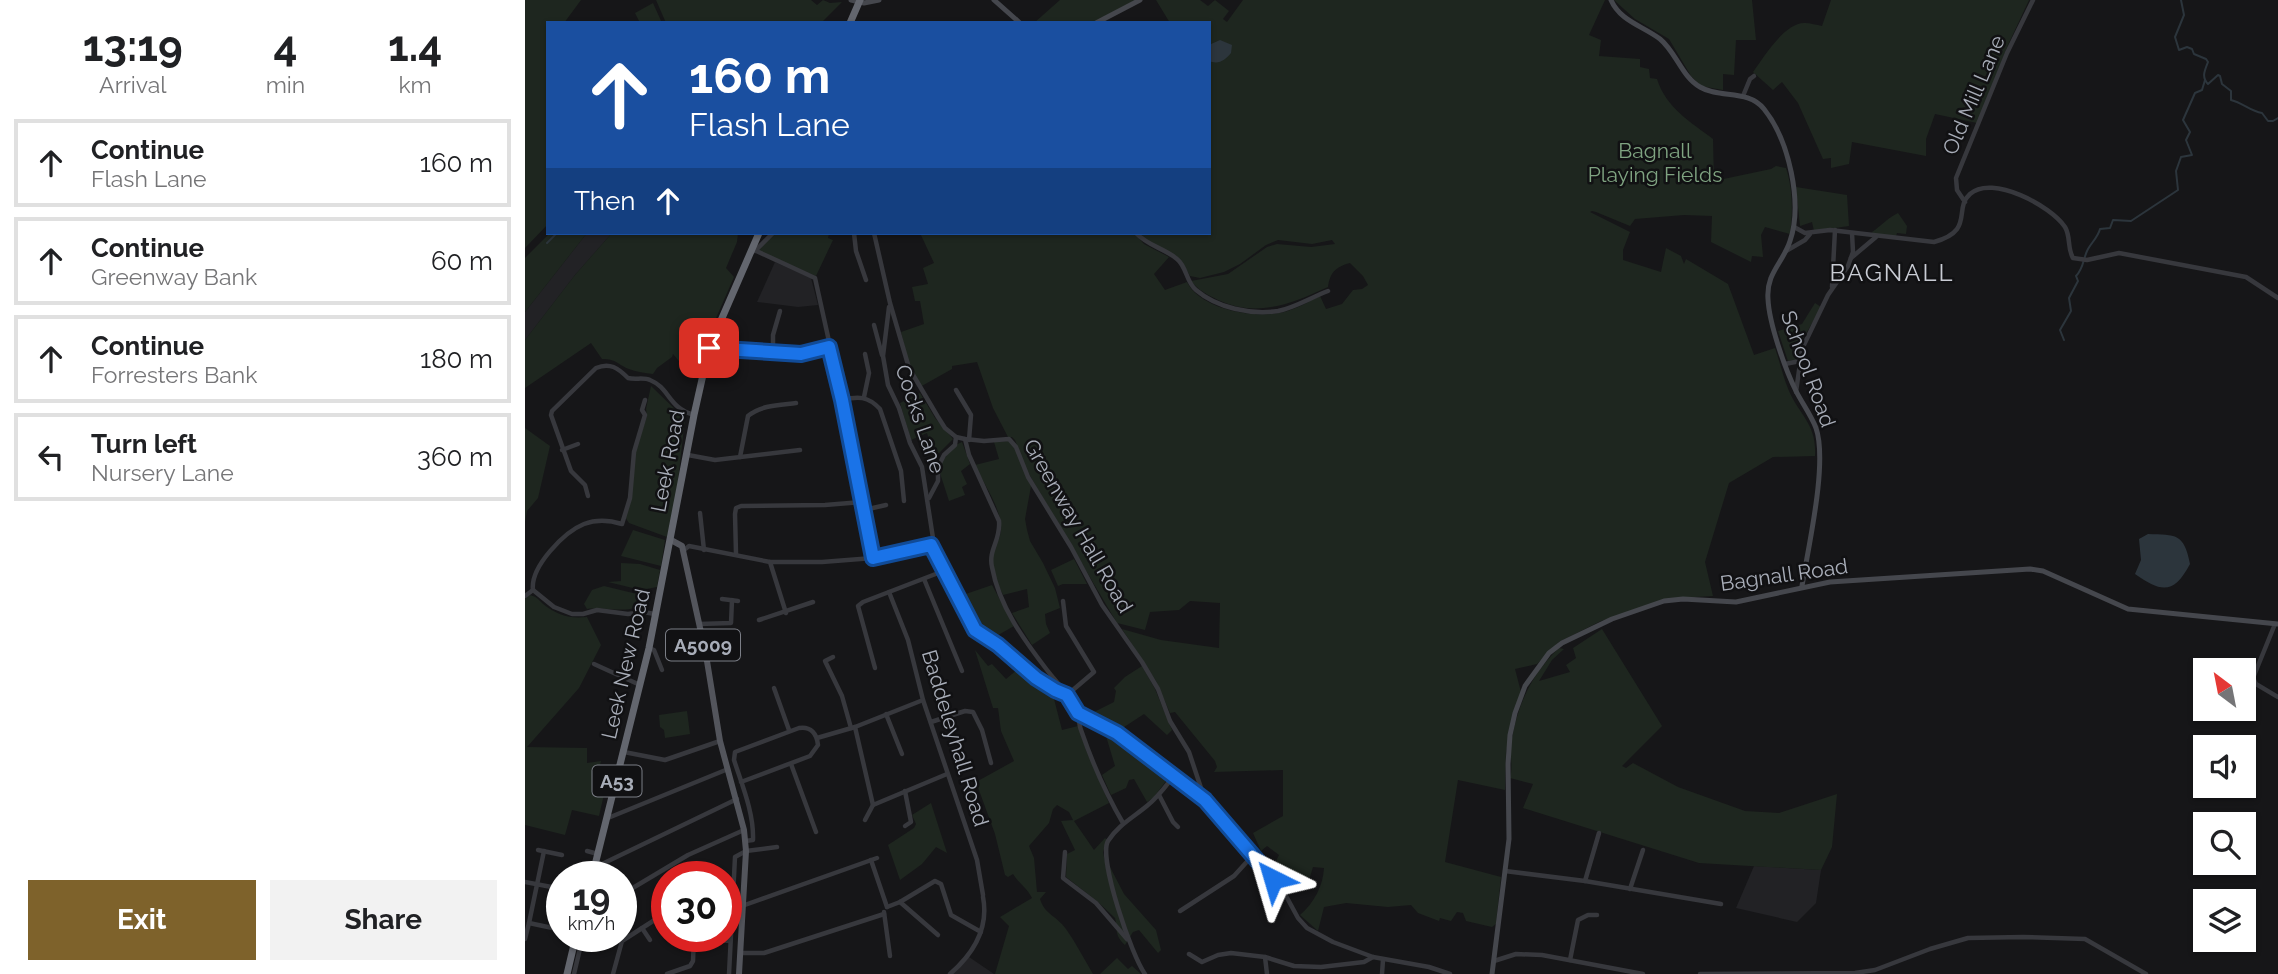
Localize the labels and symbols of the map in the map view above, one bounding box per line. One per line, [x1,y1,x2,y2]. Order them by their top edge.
street label: Old Mill Lane [1937,31,2010,158]
park label: Bagnall Playing Fields [1588,138,1722,187]
district label: BAGNALL [1829,258,1955,287]
street label: School Road [1776,307,1841,431]
pin [679,318,739,378]
street label: Cocks Lane [890,361,951,476]
street label: Leek Road [645,408,690,514]
street label: Greenway Hall Road [1019,435,1138,617]
street label: Bagnall Road [1719,553,1849,596]
street label: Leek New Road [596,586,655,741]
road number: A5009 [666,630,740,660]
street label: Baddeleyhall Road [917,647,994,829]
north arrow [2193,658,2256,721]
road number: A53 [593,766,641,796]
position arrow [1236,842,1310,916]
speed limit sign: 30 [651,861,742,952]

